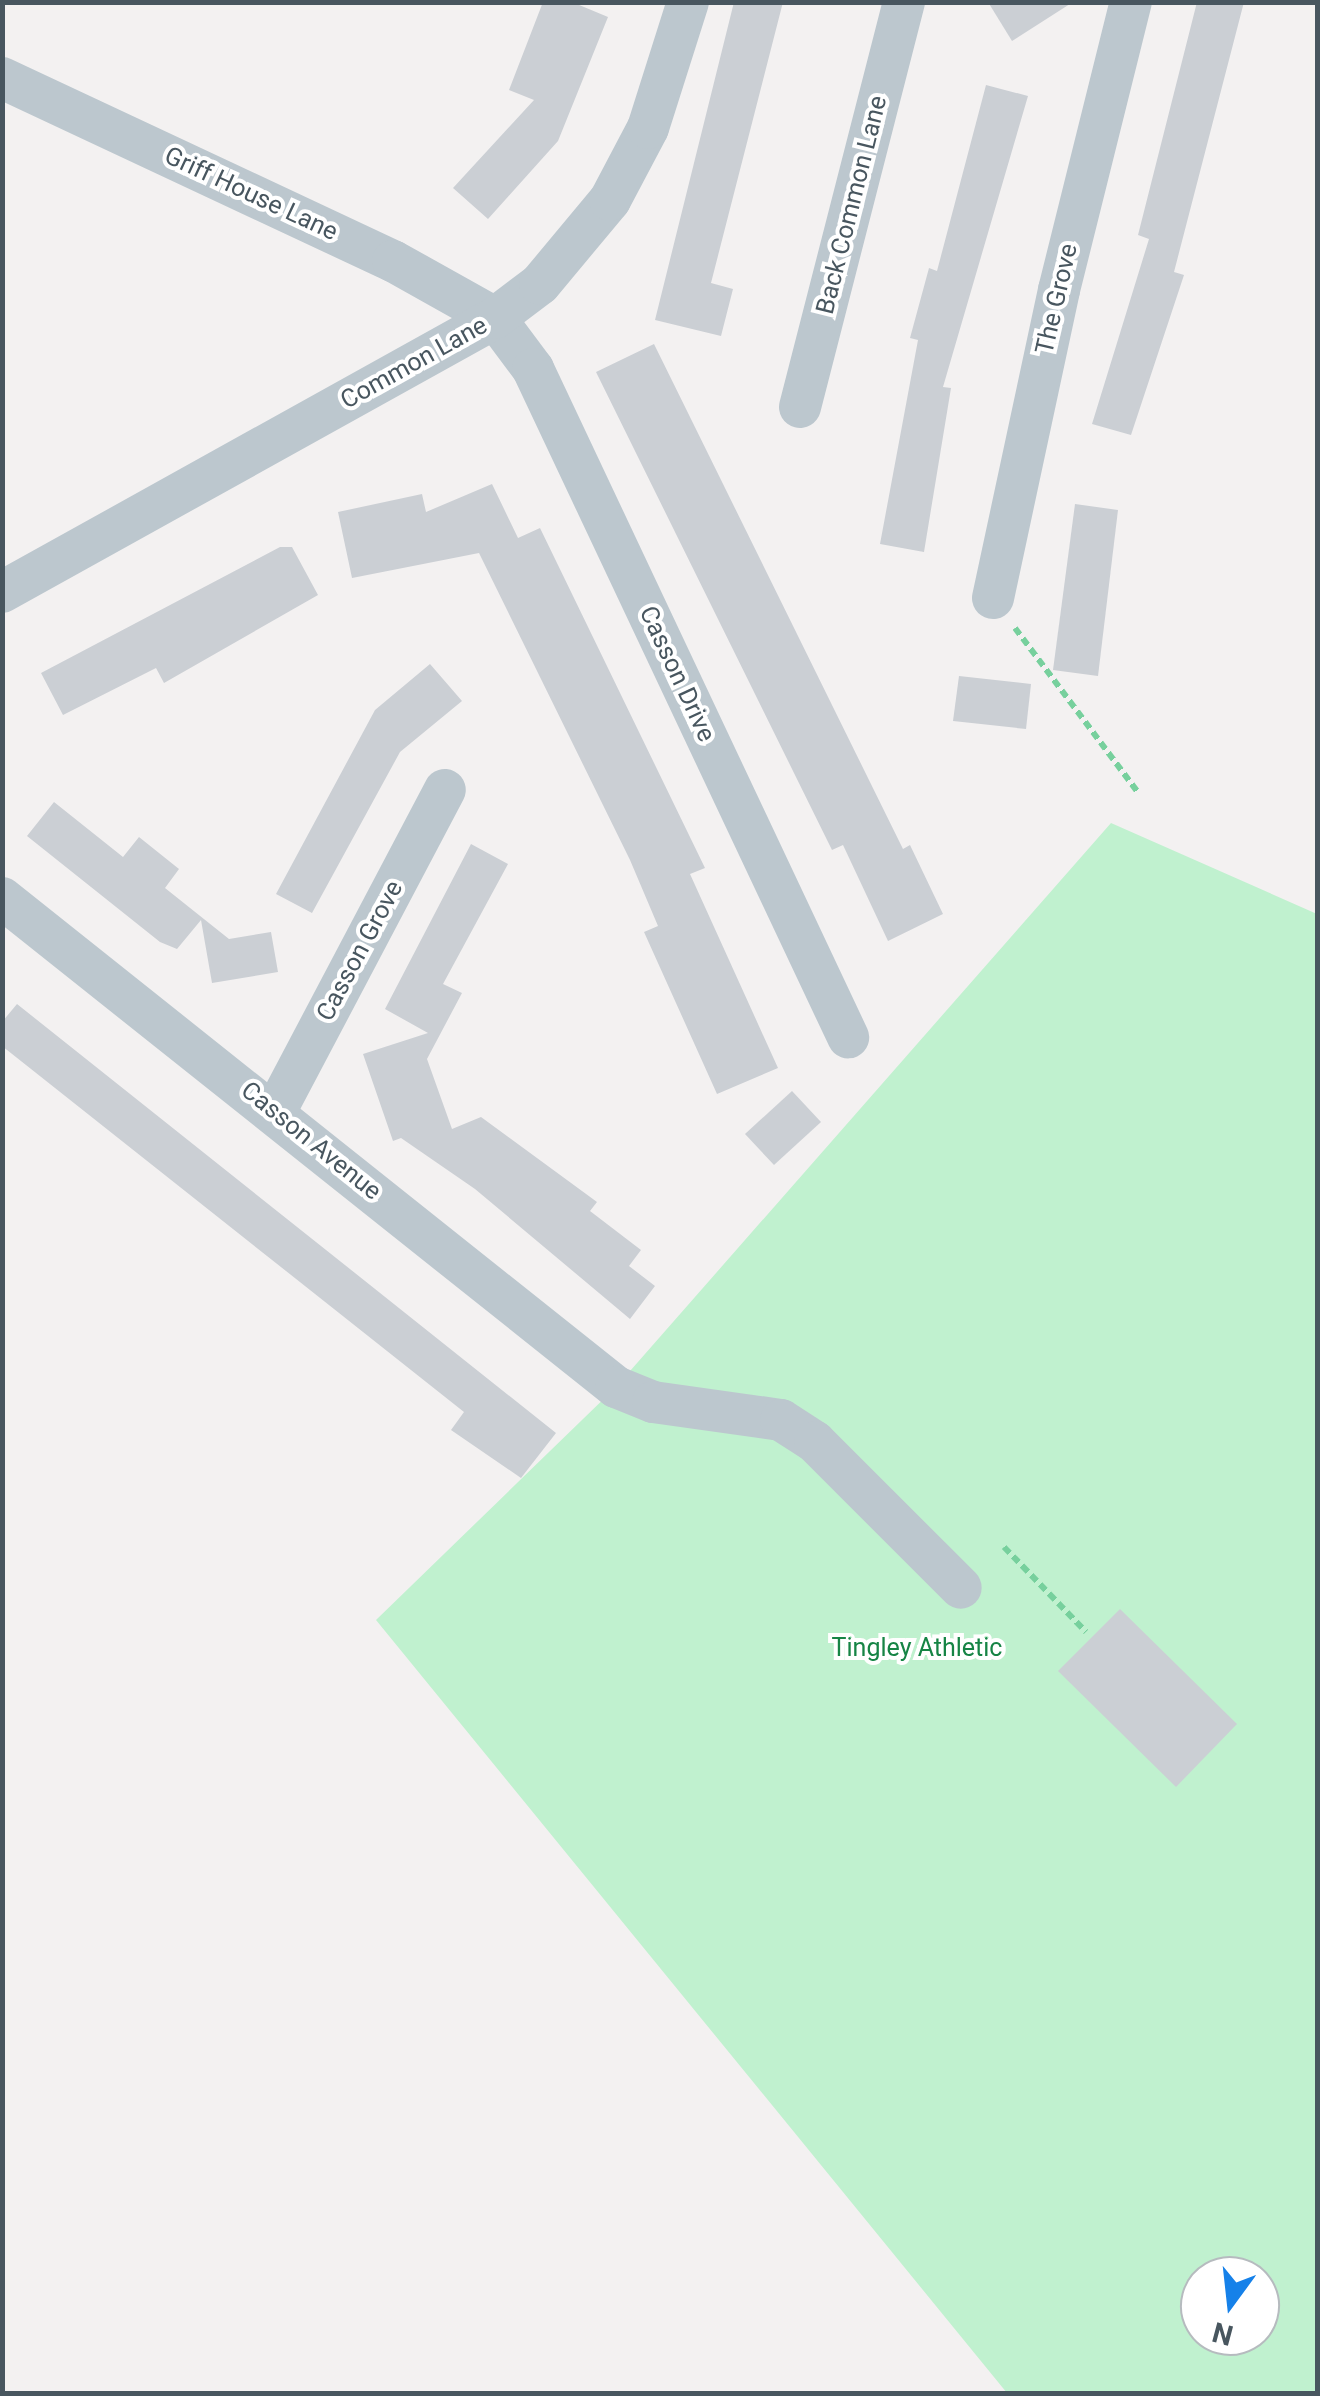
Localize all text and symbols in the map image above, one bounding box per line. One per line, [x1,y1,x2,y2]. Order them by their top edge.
street label: Back Common Lane [810,93,894,317]
street label: Griff House Lane [160,141,342,247]
street label: The Grove [1030,241,1084,357]
street label: Common Lane [336,310,492,416]
street label: Casson Drive [633,601,721,747]
street label: Casson Grove [310,876,410,1026]
street label: Casson Avenue [235,1075,387,1207]
park label: Tingley Athletic [832,1633,1002,1663]
north arrow [1180,2256,1280,2356]
text: N [1209,2315,1236,2352]

